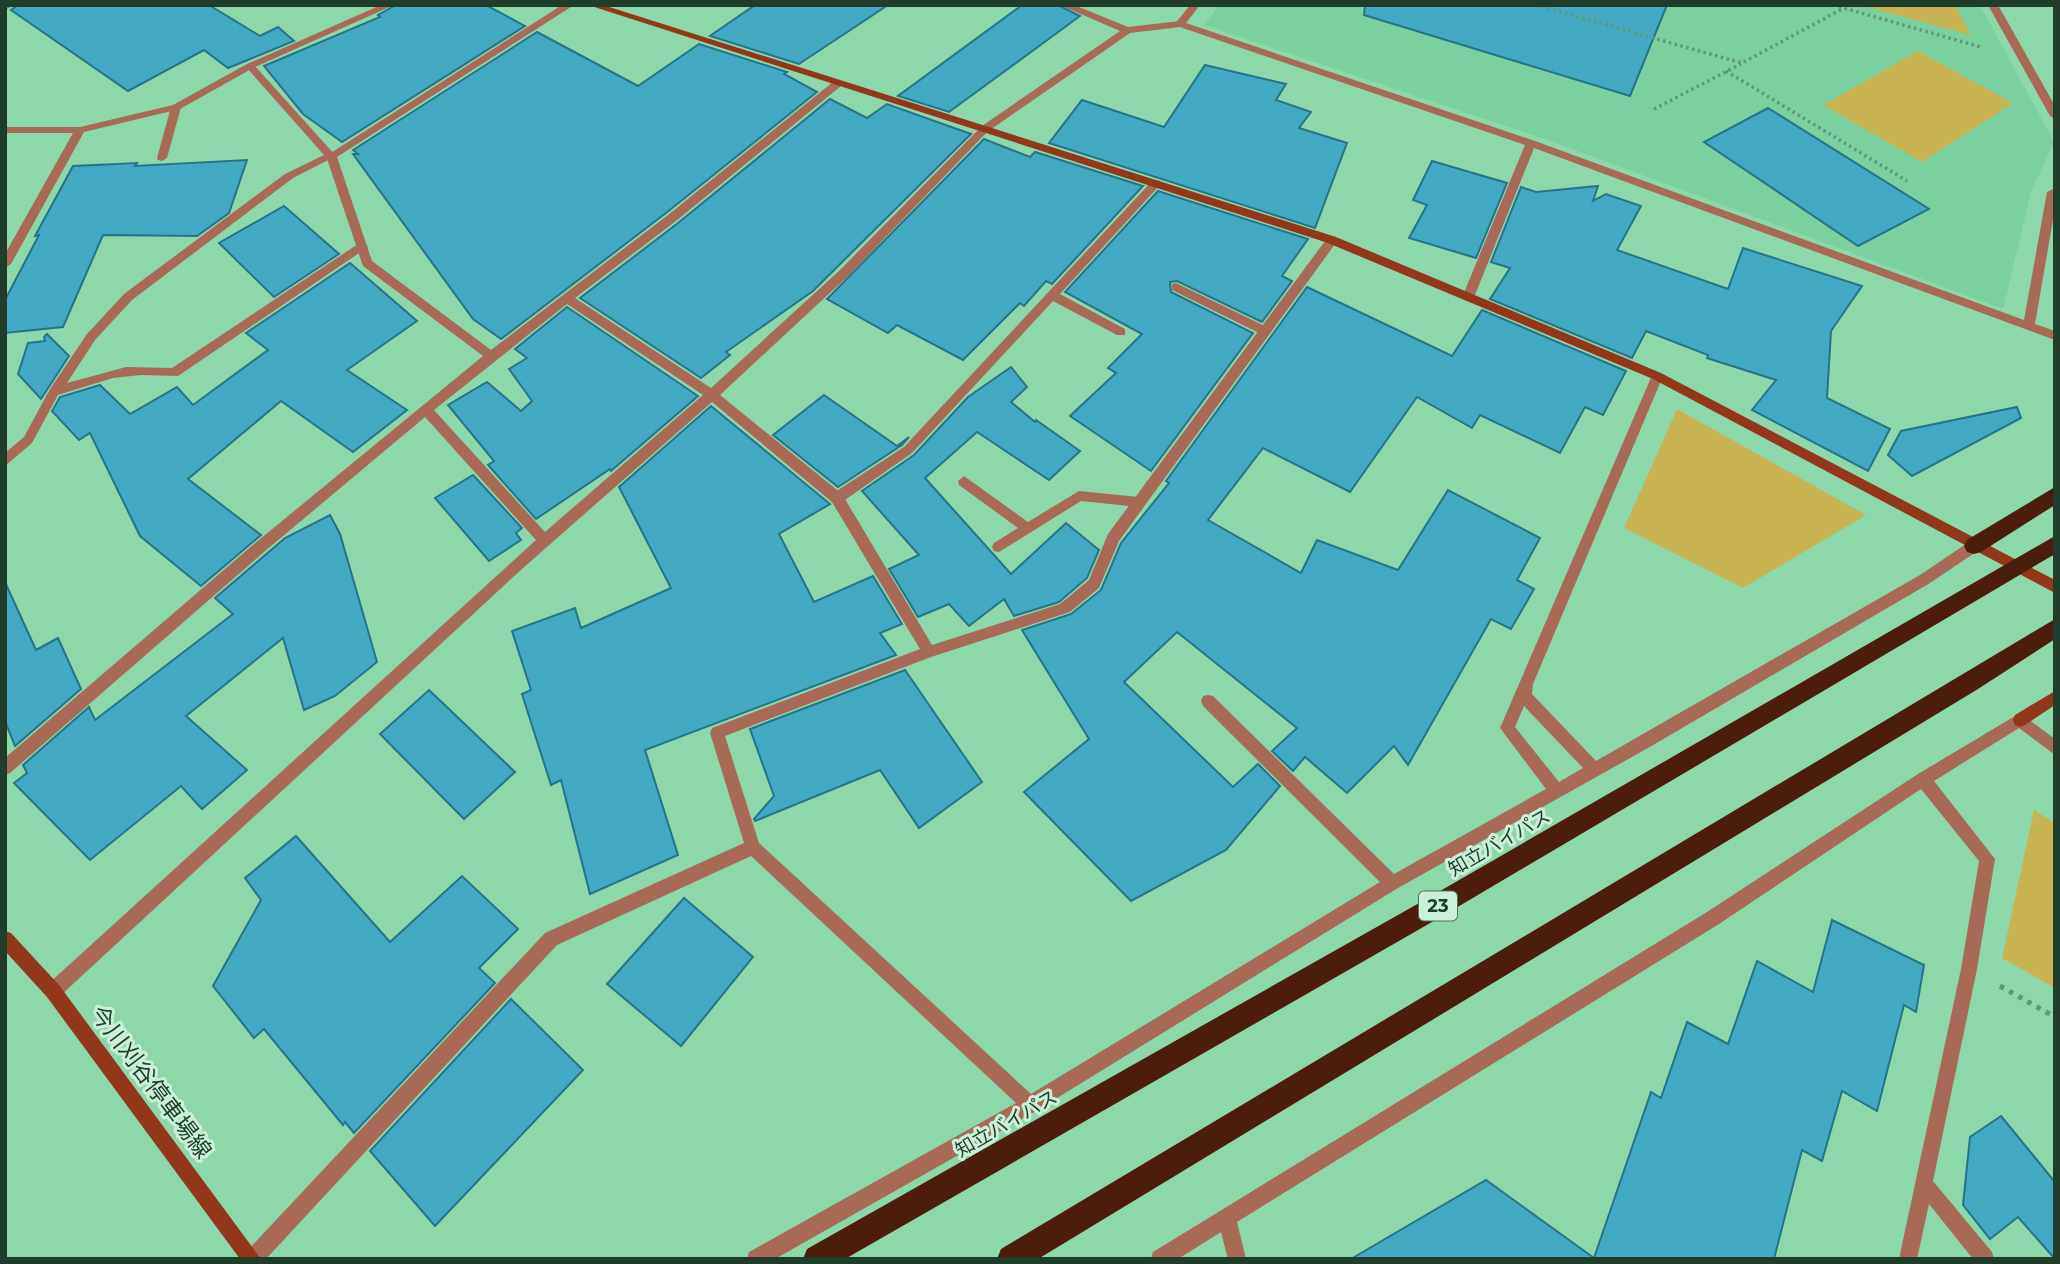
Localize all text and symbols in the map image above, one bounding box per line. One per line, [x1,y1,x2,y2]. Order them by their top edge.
street label: 知立バイパス [1444,804,1554,881]
road number: 23 [1419,891,1457,920]
street label: 今川刈谷停車場線 [84,1000,218,1164]
street label: 知立バイパス [951,1085,1061,1162]

